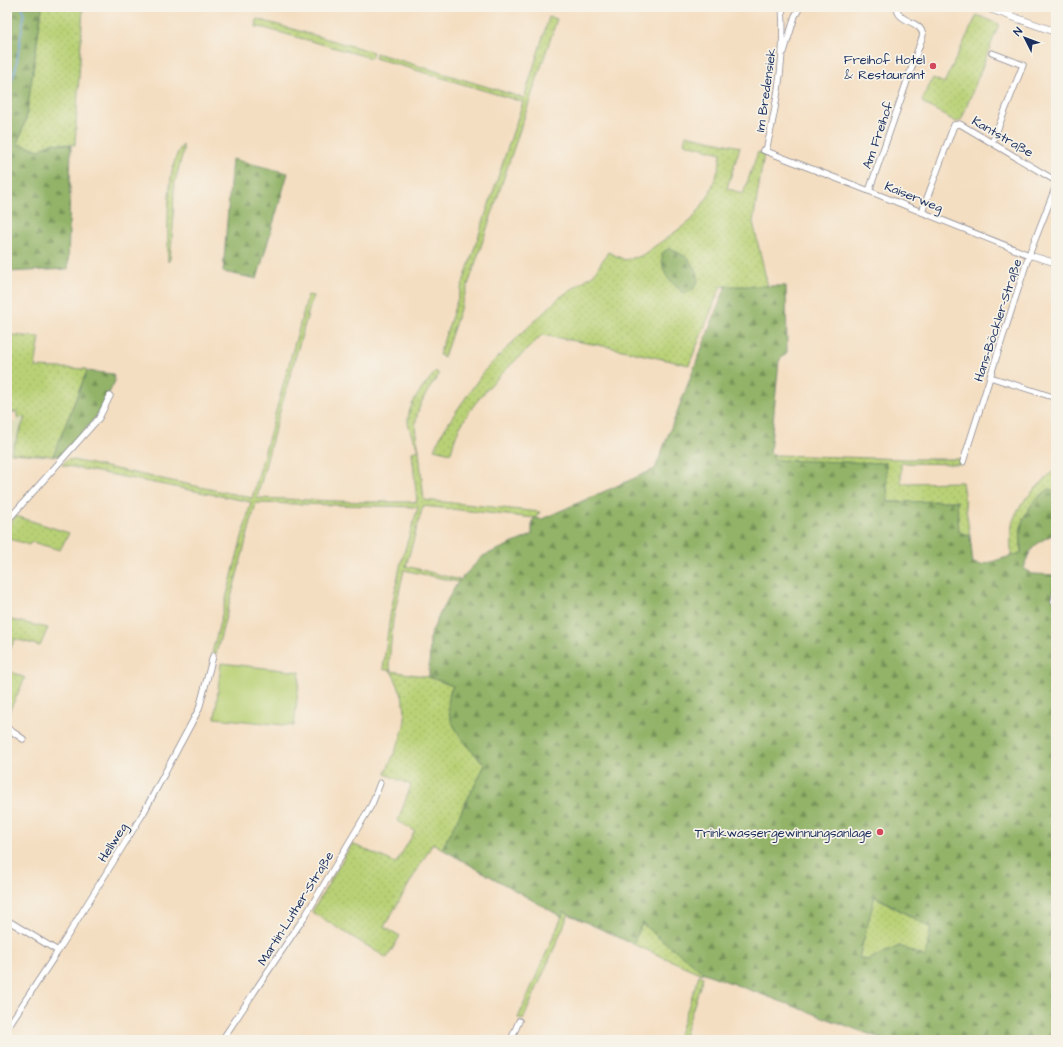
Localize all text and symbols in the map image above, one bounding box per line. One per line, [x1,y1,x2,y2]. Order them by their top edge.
north arrow [1005,18,1045,58]
text: N [1010,24,1026,39]
street label: Im Bredensiek [751,47,781,133]
place label: Freihof Hotel & Restaurant [844,51,926,84]
marker: Freihof Hotel & Restaurant [928,61,938,71]
street label: Am Freihof [858,99,898,171]
street label: Kantstraße [969,112,1036,162]
street label: Kaiserweg [881,177,946,218]
street label: Hans-Böckler-Straße [970,257,1026,384]
street label: Hellweg [94,819,133,866]
place label: Trinkwassergewinnungsanlage [695,824,872,843]
marker: Trinkwassergewinnungsanlage [875,827,885,837]
street label: Martin-Luther-Straße [253,848,338,969]

